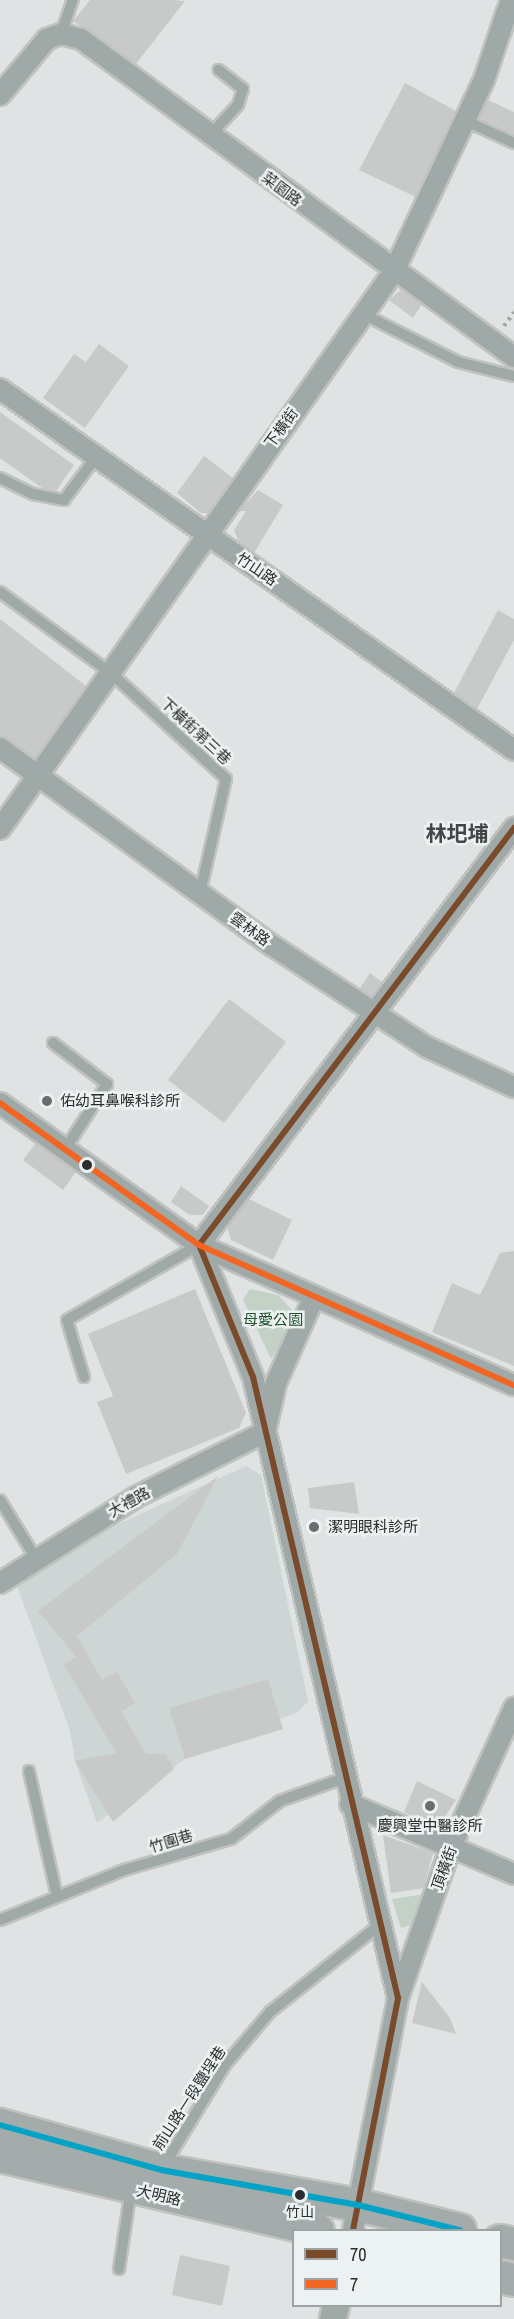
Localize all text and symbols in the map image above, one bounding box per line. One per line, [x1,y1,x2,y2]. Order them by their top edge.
street label: 菜園路 [259,168,305,210]
street label: 下橫街 [260,405,302,451]
street label: 竹山路 [233,549,281,589]
street label: 下橫街第三巷 [157,694,235,768]
district label: 林圯埔 [426,821,488,847]
street label: 雲林路 [227,908,273,950]
marker: 佑幼耳鼻喉科診所 [38,1092,56,1110]
place label: 佑幼耳鼻喉科診所 [60,1092,180,1110]
unlabelled marker [81,1159,93,1171]
park label: 母愛公園 [243,1311,303,1329]
street label: 大禮路 [105,1483,153,1521]
marker: 潔明眼科診所 [305,1518,323,1536]
place label: 潔明眼科診所 [328,1518,418,1536]
marker: 慶興堂中醫診所 [421,1797,439,1815]
place label: 慶興堂中醫診所 [378,1817,482,1835]
street label: 竹圍巷 [147,1826,195,1856]
street label: 頂橫街 [428,1844,460,1892]
street label: 前山路一段鹽埕巷 [149,2043,229,2153]
street label: 大明路 [135,2181,183,2209]
marker: 竹山 [294,2189,306,2201]
place label: 竹山 [286,2204,314,2220]
legend [292,2229,502,2307]
text: 70 [350,2242,366,2267]
text: 7 [350,2272,358,2297]

